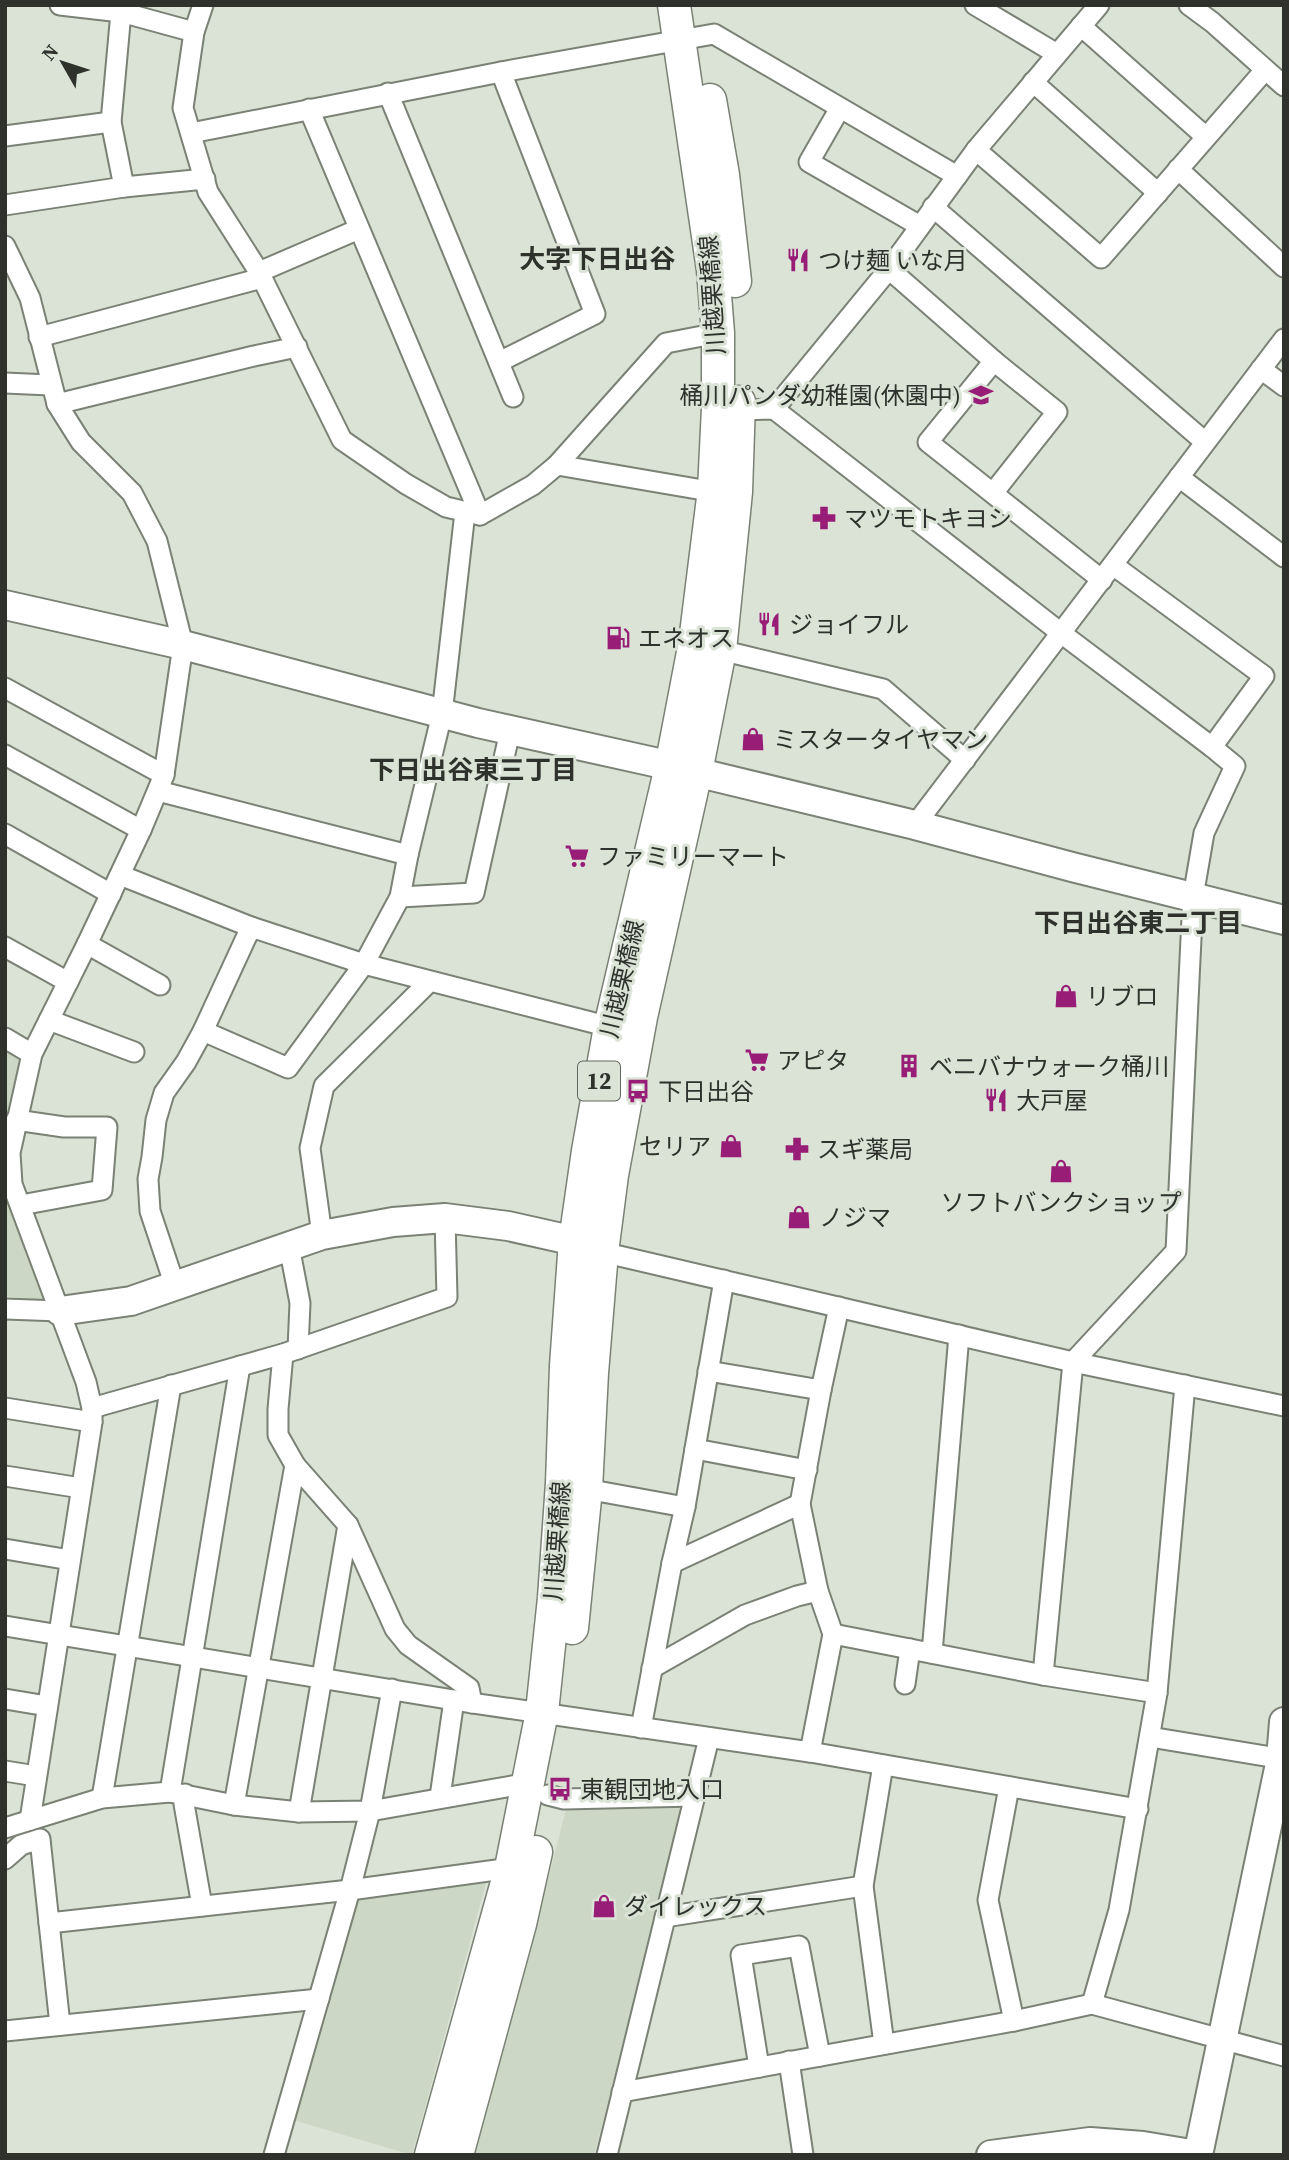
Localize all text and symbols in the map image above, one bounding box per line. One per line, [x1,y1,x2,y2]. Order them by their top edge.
north arrow [28,28,98,98]
text: N [35,39,64,66]
street label: 川越栗橋線 [691,234,733,356]
district label: 大字下日出谷 [519,241,675,277]
place label: つけ麺 いな月 [818,244,968,277]
restaurant icon: つけ麺 いな月 [784,246,812,274]
place label: 桶川パンダ幼稚園(休園中) [680,379,961,412]
school or university icon: 桶川パンダ幼稚園(休園中) [967,381,995,409]
place label: マツモトキヨシ [844,502,1012,535]
pharmacy icon: マツモトキヨシ [810,504,838,532]
place label: ジョイフル [789,608,909,641]
restaurant icon: ジョイフル [755,610,783,638]
place label: エネオス [638,622,734,655]
fuel station icon: エネオス [604,624,632,652]
place label: ミスタータイヤマン [773,723,988,756]
shop icon: ミスタータイヤマン [739,725,767,753]
district label: 下日出谷東三丁目 [369,752,577,788]
place label: ファミリーマート [597,840,789,873]
supermarket icon: ファミリーマート [563,842,591,870]
district label: 下日出谷東二丁目 [1034,905,1242,941]
street label: 川越栗橋線 [592,917,652,1041]
place label: リブロ [1086,980,1158,1013]
shop icon: リブロ [1052,982,1080,1010]
place label: アピタ [777,1044,849,1077]
supermarket icon: アピタ [743,1046,771,1074]
place label: ベニバナウォーク桶川 [929,1050,1169,1083]
building icon: ベニバナウォーク桶川 [895,1052,923,1080]
road number: 12 [578,1062,620,1100]
place label: 下日出谷 [658,1075,754,1108]
bus stop icon: 下日出谷 [624,1077,652,1105]
place label: 大戸屋 [1016,1084,1088,1117]
restaurant icon: 大戸屋 [982,1086,1010,1114]
place label: セリア [639,1130,711,1163]
shop icon: セリア [717,1132,745,1160]
place label: スギ薬局 [817,1133,913,1166]
pharmacy icon: スギ薬局 [783,1135,811,1163]
shop icon: ソフトバンクショップ [1047,1157,1075,1185]
place label: ソフトバンクショップ [940,1186,1182,1219]
place label: ノジマ [819,1201,891,1234]
shop icon: ノジマ [785,1203,813,1231]
street label: 川越栗橋線 [536,1480,578,1602]
place label: 東観団地入口 [580,1773,724,1806]
bus stop icon: 東観団地入口 [546,1775,574,1803]
place label: ダイレックス [624,1890,767,1923]
shop icon: ダイレックス [590,1892,618,1920]

